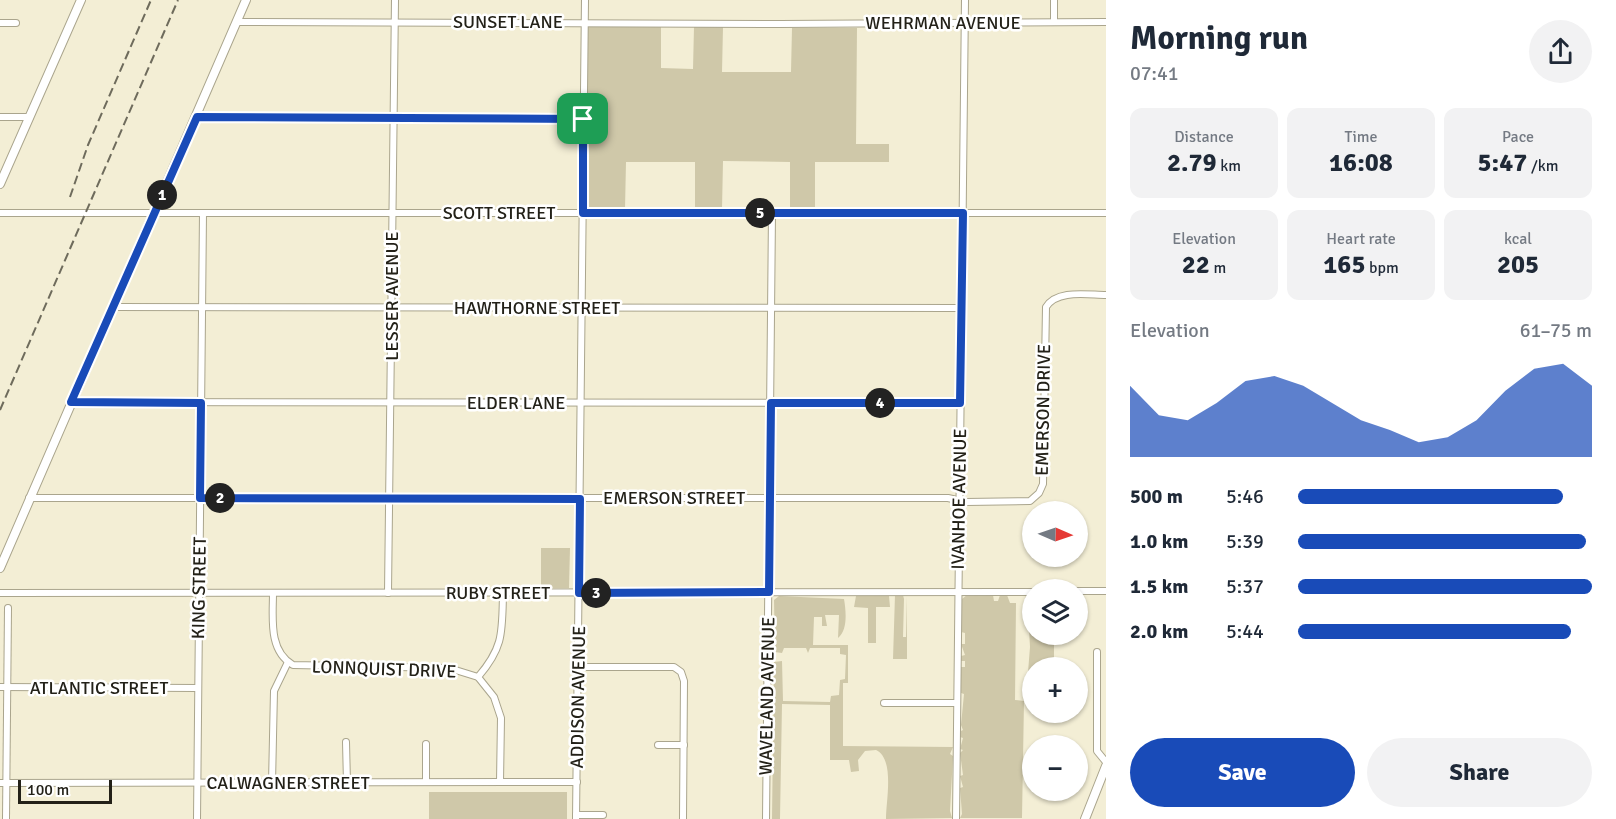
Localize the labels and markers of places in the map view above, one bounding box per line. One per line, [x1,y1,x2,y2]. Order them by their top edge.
pin [557,93,608,144]
pin: 1 [147,180,177,210]
pin: 5 [745,198,775,228]
pin: 4 [865,388,895,418]
pin: 2 [205,483,235,513]
pin: 3 [581,578,611,608]

